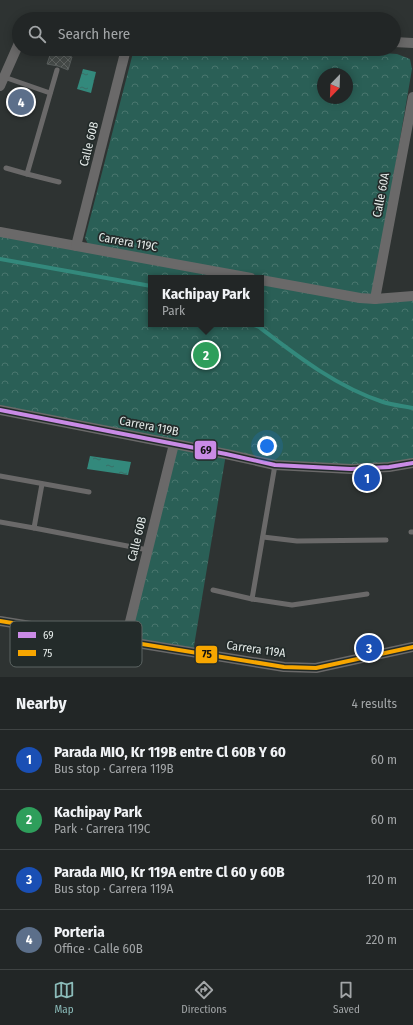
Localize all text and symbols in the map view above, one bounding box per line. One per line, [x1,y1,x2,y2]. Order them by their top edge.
search box [12,12,401,56]
icon: search [26,23,48,45]
text: Search here [58,25,130,43]
north arrow [317,68,353,104]
pin: 4 [8,87,34,117]
street label: Calle 60B [77,120,101,168]
street label: Calle 60A [370,171,392,219]
street label: Carrera 119C [98,230,158,254]
popup [148,275,264,327]
text: Kachipay Park [162,285,250,303]
text: Park [162,303,185,318]
pin: 2 [193,340,219,370]
street label: Carrera 119B [118,413,180,439]
your location [257,436,277,456]
line badge: 69 [194,440,217,460]
text: 69 [200,444,212,457]
pin: 1 [354,463,380,493]
street label: Calle 60B [125,515,149,563]
legend [10,621,142,667]
text: 69 [43,629,54,642]
pin: 3 [356,633,382,663]
street label: Carrera 119A [226,638,287,660]
line badge: 75 [195,645,218,664]
text: 75 [43,647,52,660]
text: 75 [202,648,213,661]
text: Nearby [16,693,67,714]
text: 4 results [351,696,397,711]
text: Parada MIO, Kr 119B entre Cl 60B Y 60 [54,743,286,761]
text: 1 [26,752,32,767]
text: 60 m [371,752,397,767]
text: Bus stop · Carrera 119B [54,761,174,776]
text: Kachipay Park [54,803,142,821]
text: 2 [26,812,32,827]
text: 60 m [371,812,397,827]
text: Park · Carrera 119C [54,821,150,836]
text: Parada MIO, Kr 119A entre Cl 60 y 60B [54,863,285,881]
text: 3 [26,872,32,887]
text: 120 m [366,872,397,887]
text: Bus stop · Carrera 119A [54,881,173,896]
text: Porteria [54,923,105,941]
text: 4 [26,932,32,947]
text: 220 m [366,932,397,947]
text: Office · Calle 60B [54,941,143,956]
tab: Map [53,979,75,1016]
tab: Directions [181,979,227,1016]
tab: Saved [333,979,360,1016]

